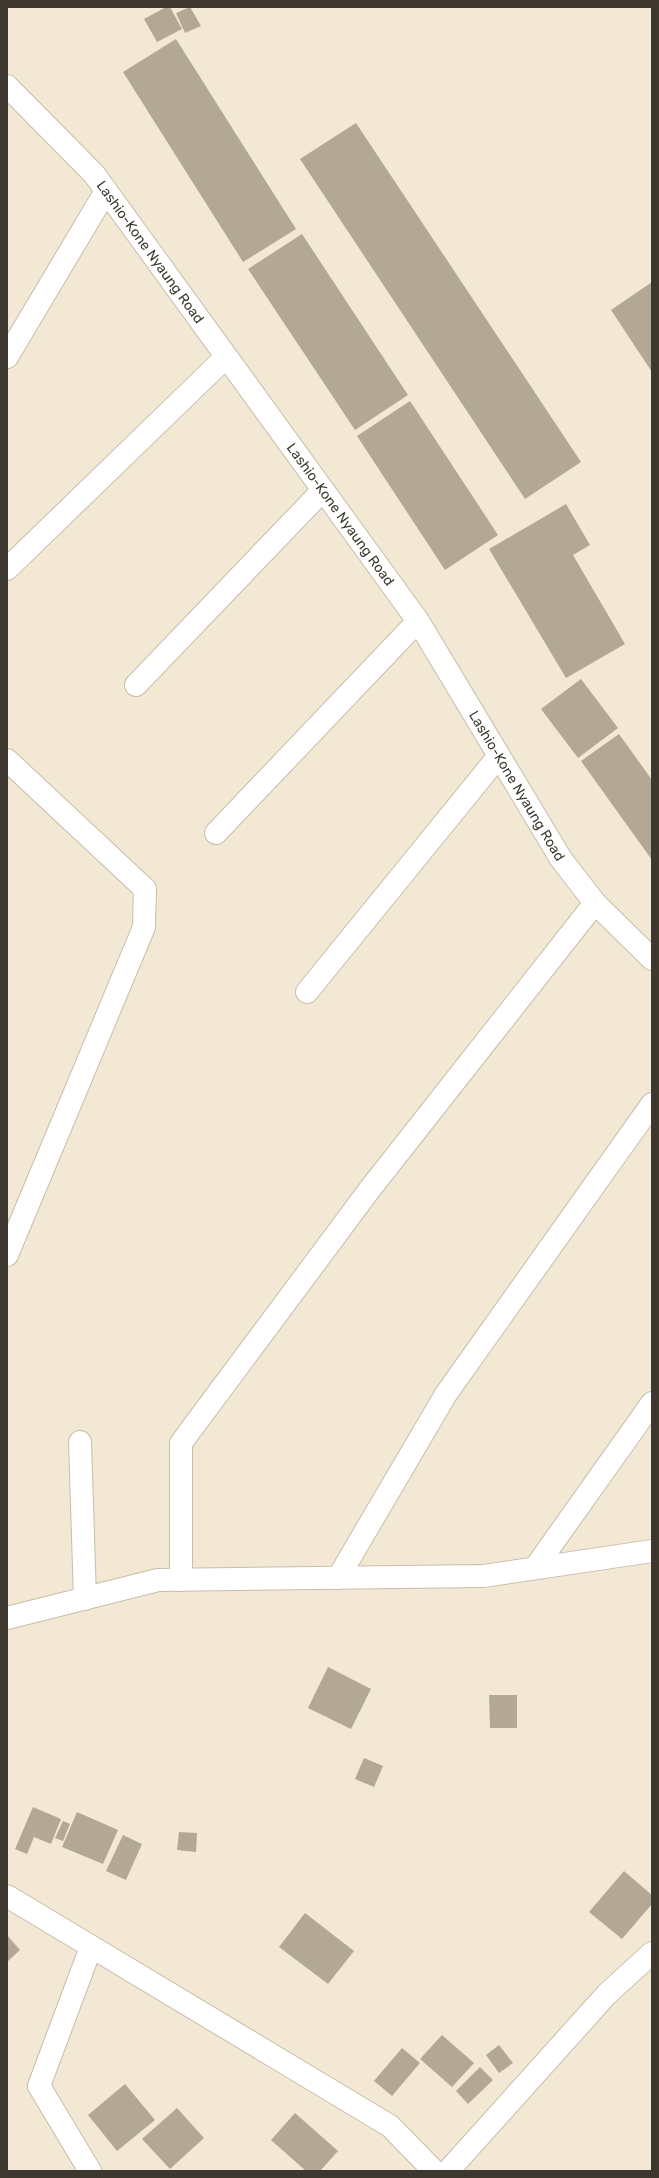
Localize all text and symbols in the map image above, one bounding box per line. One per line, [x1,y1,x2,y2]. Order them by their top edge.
street label: Lashio-Kone Nyaung Road [93,177,208,327]
street label: Lashio-Kone Nyaung Road [283,440,398,589]
street label: Lashio-Kone Nyaung Road [465,708,569,864]

